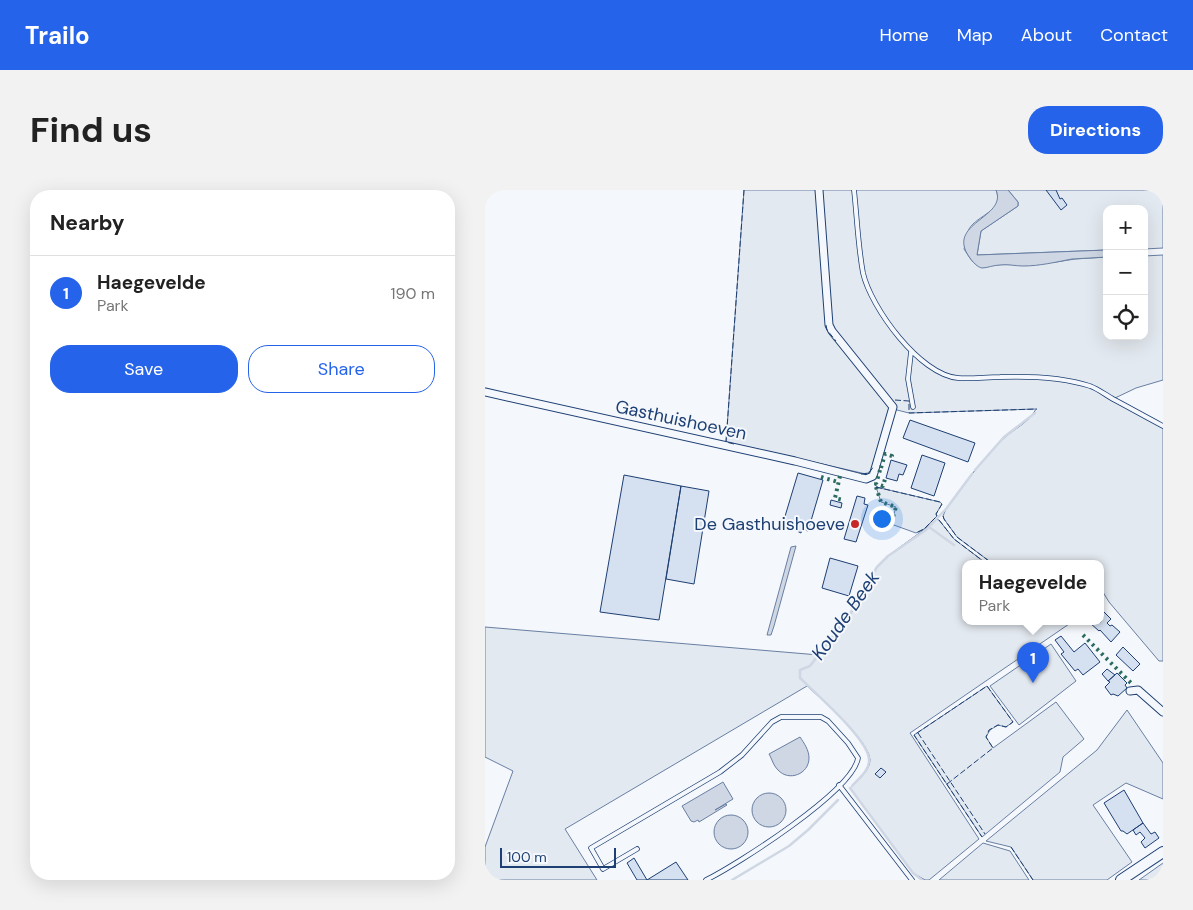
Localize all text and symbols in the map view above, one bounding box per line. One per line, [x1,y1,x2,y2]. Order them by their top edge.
text: Trailo [25,20,90,51]
text: Home [879,23,929,47]
text: Map [957,23,993,47]
text: About [1021,23,1072,47]
text: Contact [1100,23,1168,47]
button: Directions [1028,106,1163,154]
text: Find us [30,107,152,153]
map controls [1103,205,1148,340]
button: + [1103,205,1148,250]
text: Nearby [50,209,124,237]
button: − [1103,250,1148,295]
text: Haegevelde [97,270,206,295]
text: 1 [63,283,69,304]
text: 190 m [391,283,435,304]
text: Park [97,295,129,316]
button: locate [1103,295,1148,340]
button: Save [50,345,238,393]
button: Share [248,345,435,393]
street label: Gasthuishoeven [613,394,749,446]
your location [869,506,895,532]
place label: De Gasthuishoeve [694,512,845,536]
marker: De Gasthuishoeve [849,518,861,530]
popup [962,560,1104,625]
water label: Koude Beek [806,566,885,665]
text: Haegevelde [979,570,1087,595]
text: Park [979,595,1010,616]
pin: 1 [1017,642,1049,683]
scale bar [500,845,616,868]
text: 100 m [507,848,547,866]

